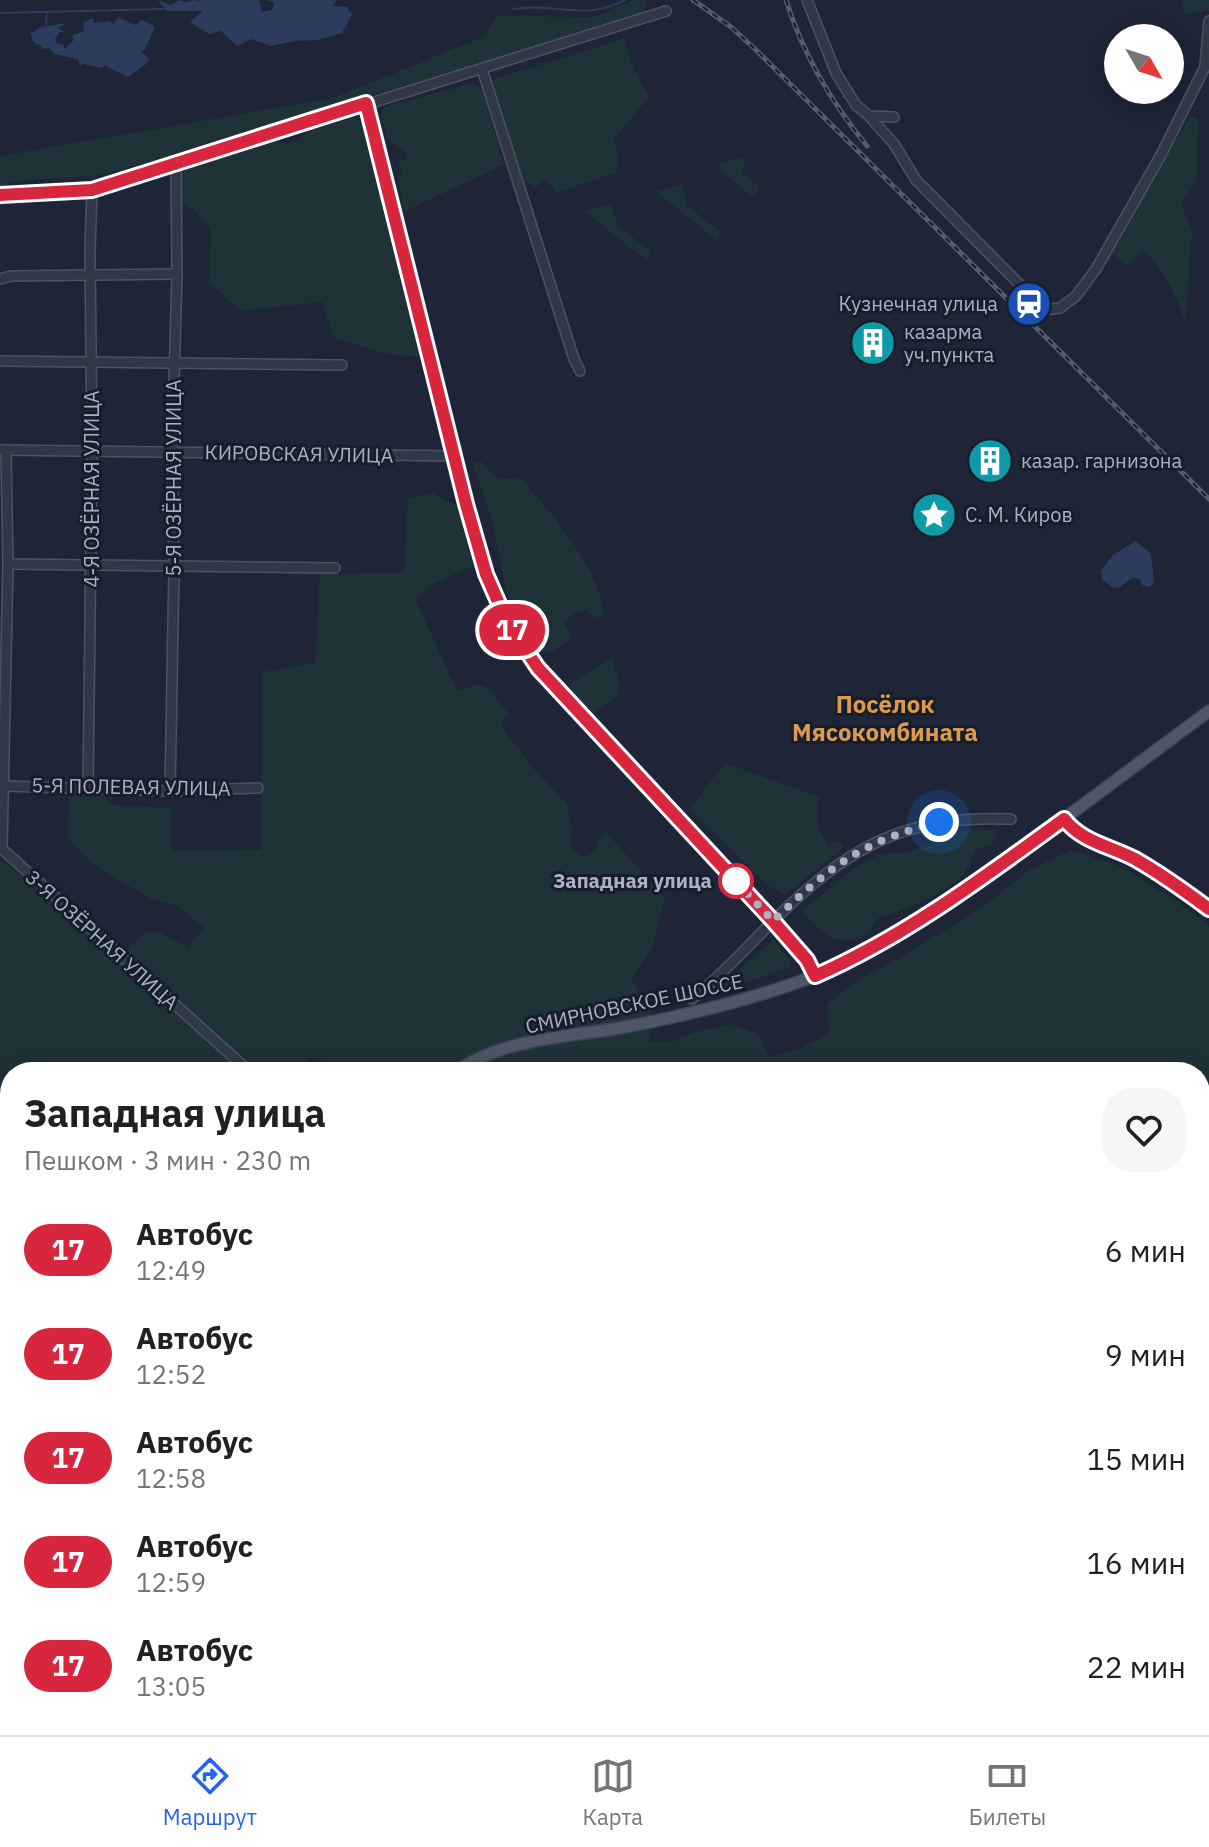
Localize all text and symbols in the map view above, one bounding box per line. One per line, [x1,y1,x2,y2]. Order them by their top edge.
north arrow [1104,24,1184,104]
map controls [1104,24,1184,104]
station icon: Кузнечная улица [1005,280,1053,328]
place label: Кузнечная улица [839,290,998,317]
place label: казарма уч.пункта [904,318,995,368]
building icon: казарма уч.пункта [849,319,897,367]
street label: 5-Я ОЗЁРНАЯ УЛИЦА [160,379,187,577]
street label: 4-Я ОЗЁРНАЯ УЛИЦА [78,390,105,588]
building icon: казар. гарнизона [966,437,1014,485]
street label: КИРОВСКАЯ УЛИЦА [204,438,394,469]
place label: казар. гарнизона [1021,447,1183,474]
place icon: С. М. Киров [910,491,958,539]
place label: С. М. Киров [965,501,1073,528]
line badge: 17 [476,604,548,656]
text: 17 [495,611,529,648]
district label: Посёлок Мясокомбината [792,688,978,748]
street label: 5-Я ПОЛЕВАЯ УЛИЦА [31,771,231,802]
your location [919,802,959,842]
street label: 3-Я ОЗЁРНАЯ УЛИЦА [20,864,185,1016]
marker: Западная улица [719,864,753,898]
place label: Западная улица [553,867,712,894]
street label: СМИРНОВСКОЕ ШОССЕ [523,967,745,1040]
text: Западная улица [24,1088,326,1137]
button: heart [1102,1088,1186,1172]
text: Пешком · 3 мин · 230 m [24,1143,311,1177]
text: Автобус [136,1214,253,1253]
text: 17 [51,1231,85,1268]
text: 6 мин [1105,1231,1186,1270]
text: 12:49 [136,1253,206,1287]
text: Автобус [136,1318,253,1357]
text: 17 [51,1335,85,1372]
text: 9 мин [1105,1335,1186,1374]
text: 12:52 [136,1357,206,1391]
text: Автобус [136,1422,253,1461]
text: 17 [51,1439,85,1476]
text: 15 мин [1087,1439,1186,1478]
text: 12:58 [136,1461,206,1495]
text: Автобус [136,1526,253,1565]
text: 17 [51,1543,85,1580]
text: 16 мин [1087,1543,1186,1582]
text: 12:59 [136,1565,206,1599]
text: Автобус [136,1630,253,1669]
text: 17 [51,1647,85,1684]
text: 22 мин [1087,1647,1186,1686]
text: 13:05 [136,1669,206,1703]
tab: Маршрут [163,1754,257,1831]
tab: Карта [583,1754,643,1831]
tab: Билеты [969,1754,1046,1831]

